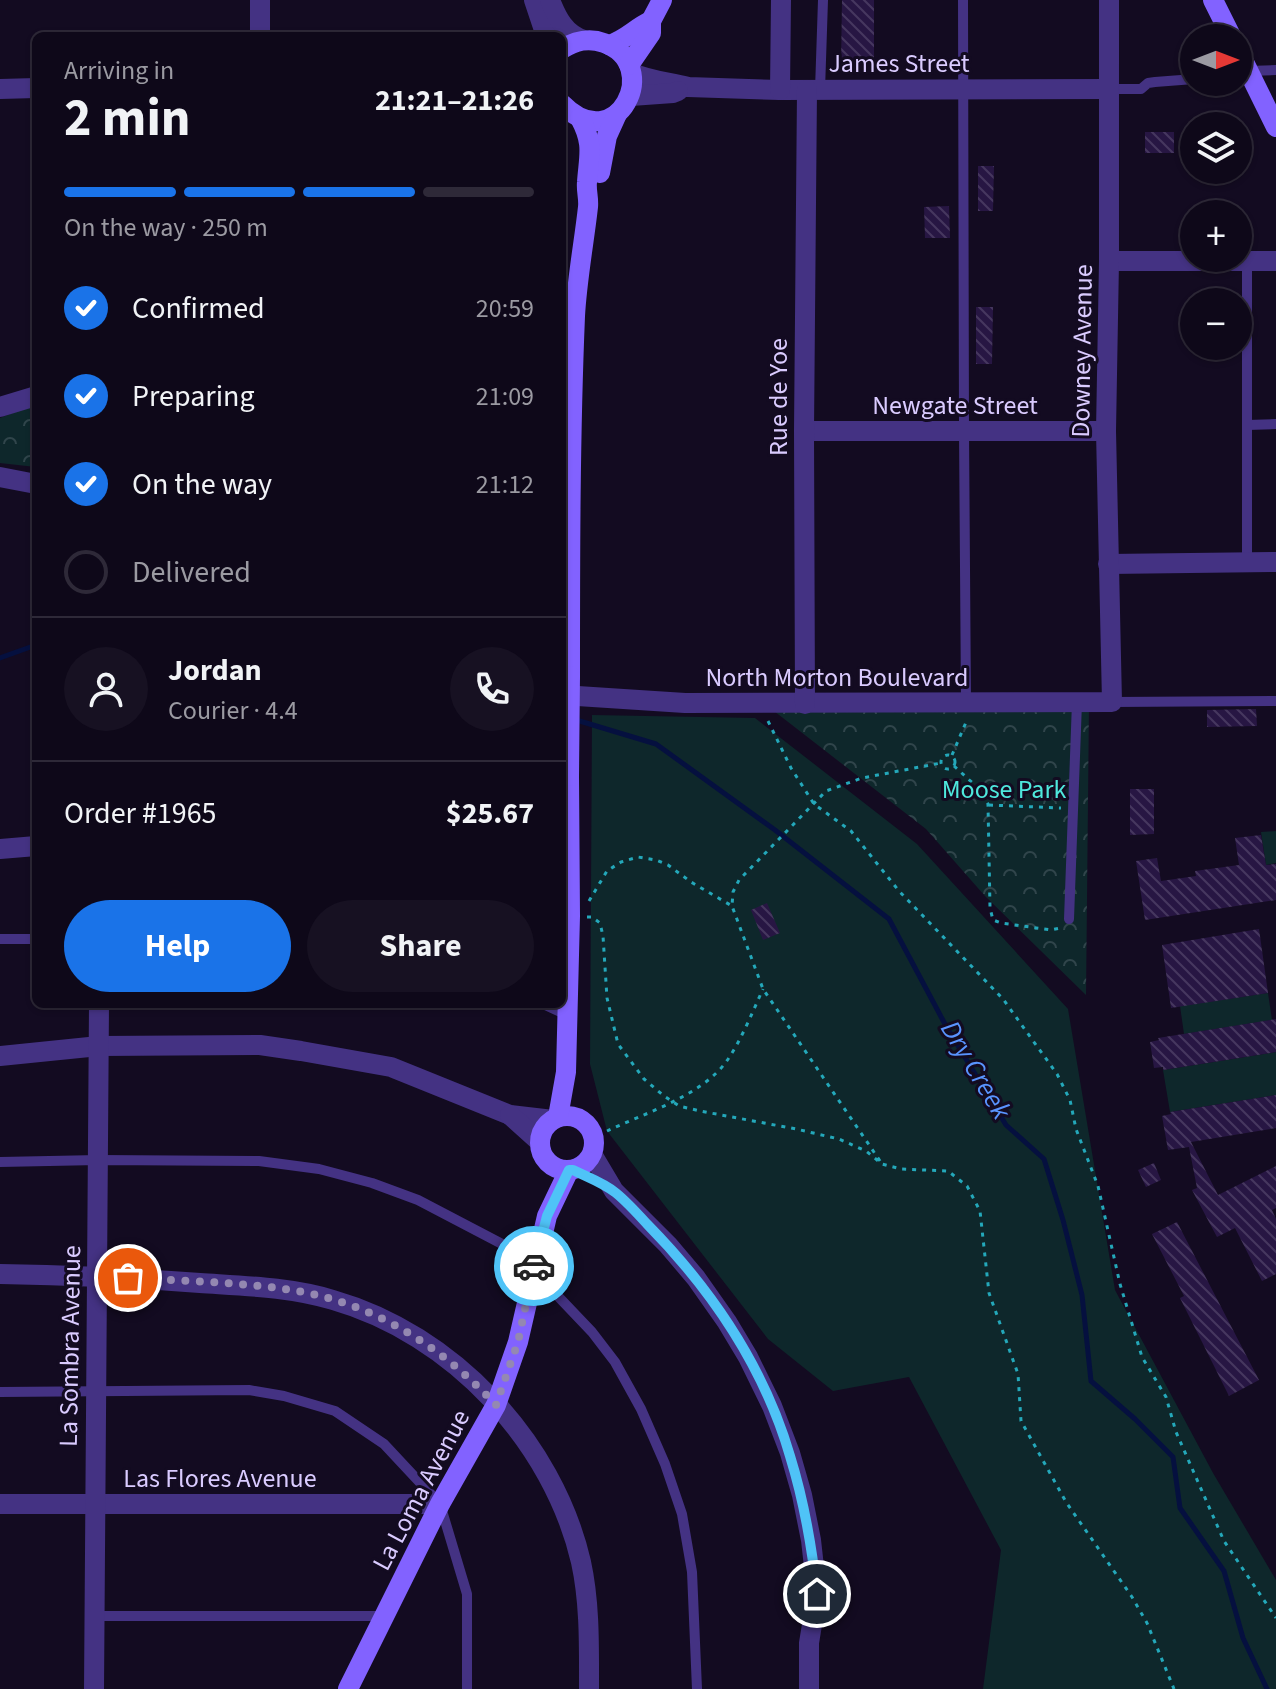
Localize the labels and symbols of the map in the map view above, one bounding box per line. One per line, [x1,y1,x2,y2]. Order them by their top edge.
north arrow [1180,24,1252,96]
street label: James Street [828,45,970,82]
street label: Downey Avenue [1062,264,1102,438]
street label: Rue de Yoe [760,338,797,456]
street label: Newgate Street [872,387,1038,424]
street label: North Morton Boulevard [705,659,969,696]
park label: Moose Park [942,771,1066,808]
water label: Dry Creek [931,1013,1022,1128]
courier [494,1226,574,1306]
pin [94,1244,162,1312]
street label: La Sombra Avenue [50,1245,90,1447]
street label: La Loma Avenue [363,1403,479,1577]
street label: Las Flores Avenue [123,1460,317,1497]
pin [783,1560,851,1628]

